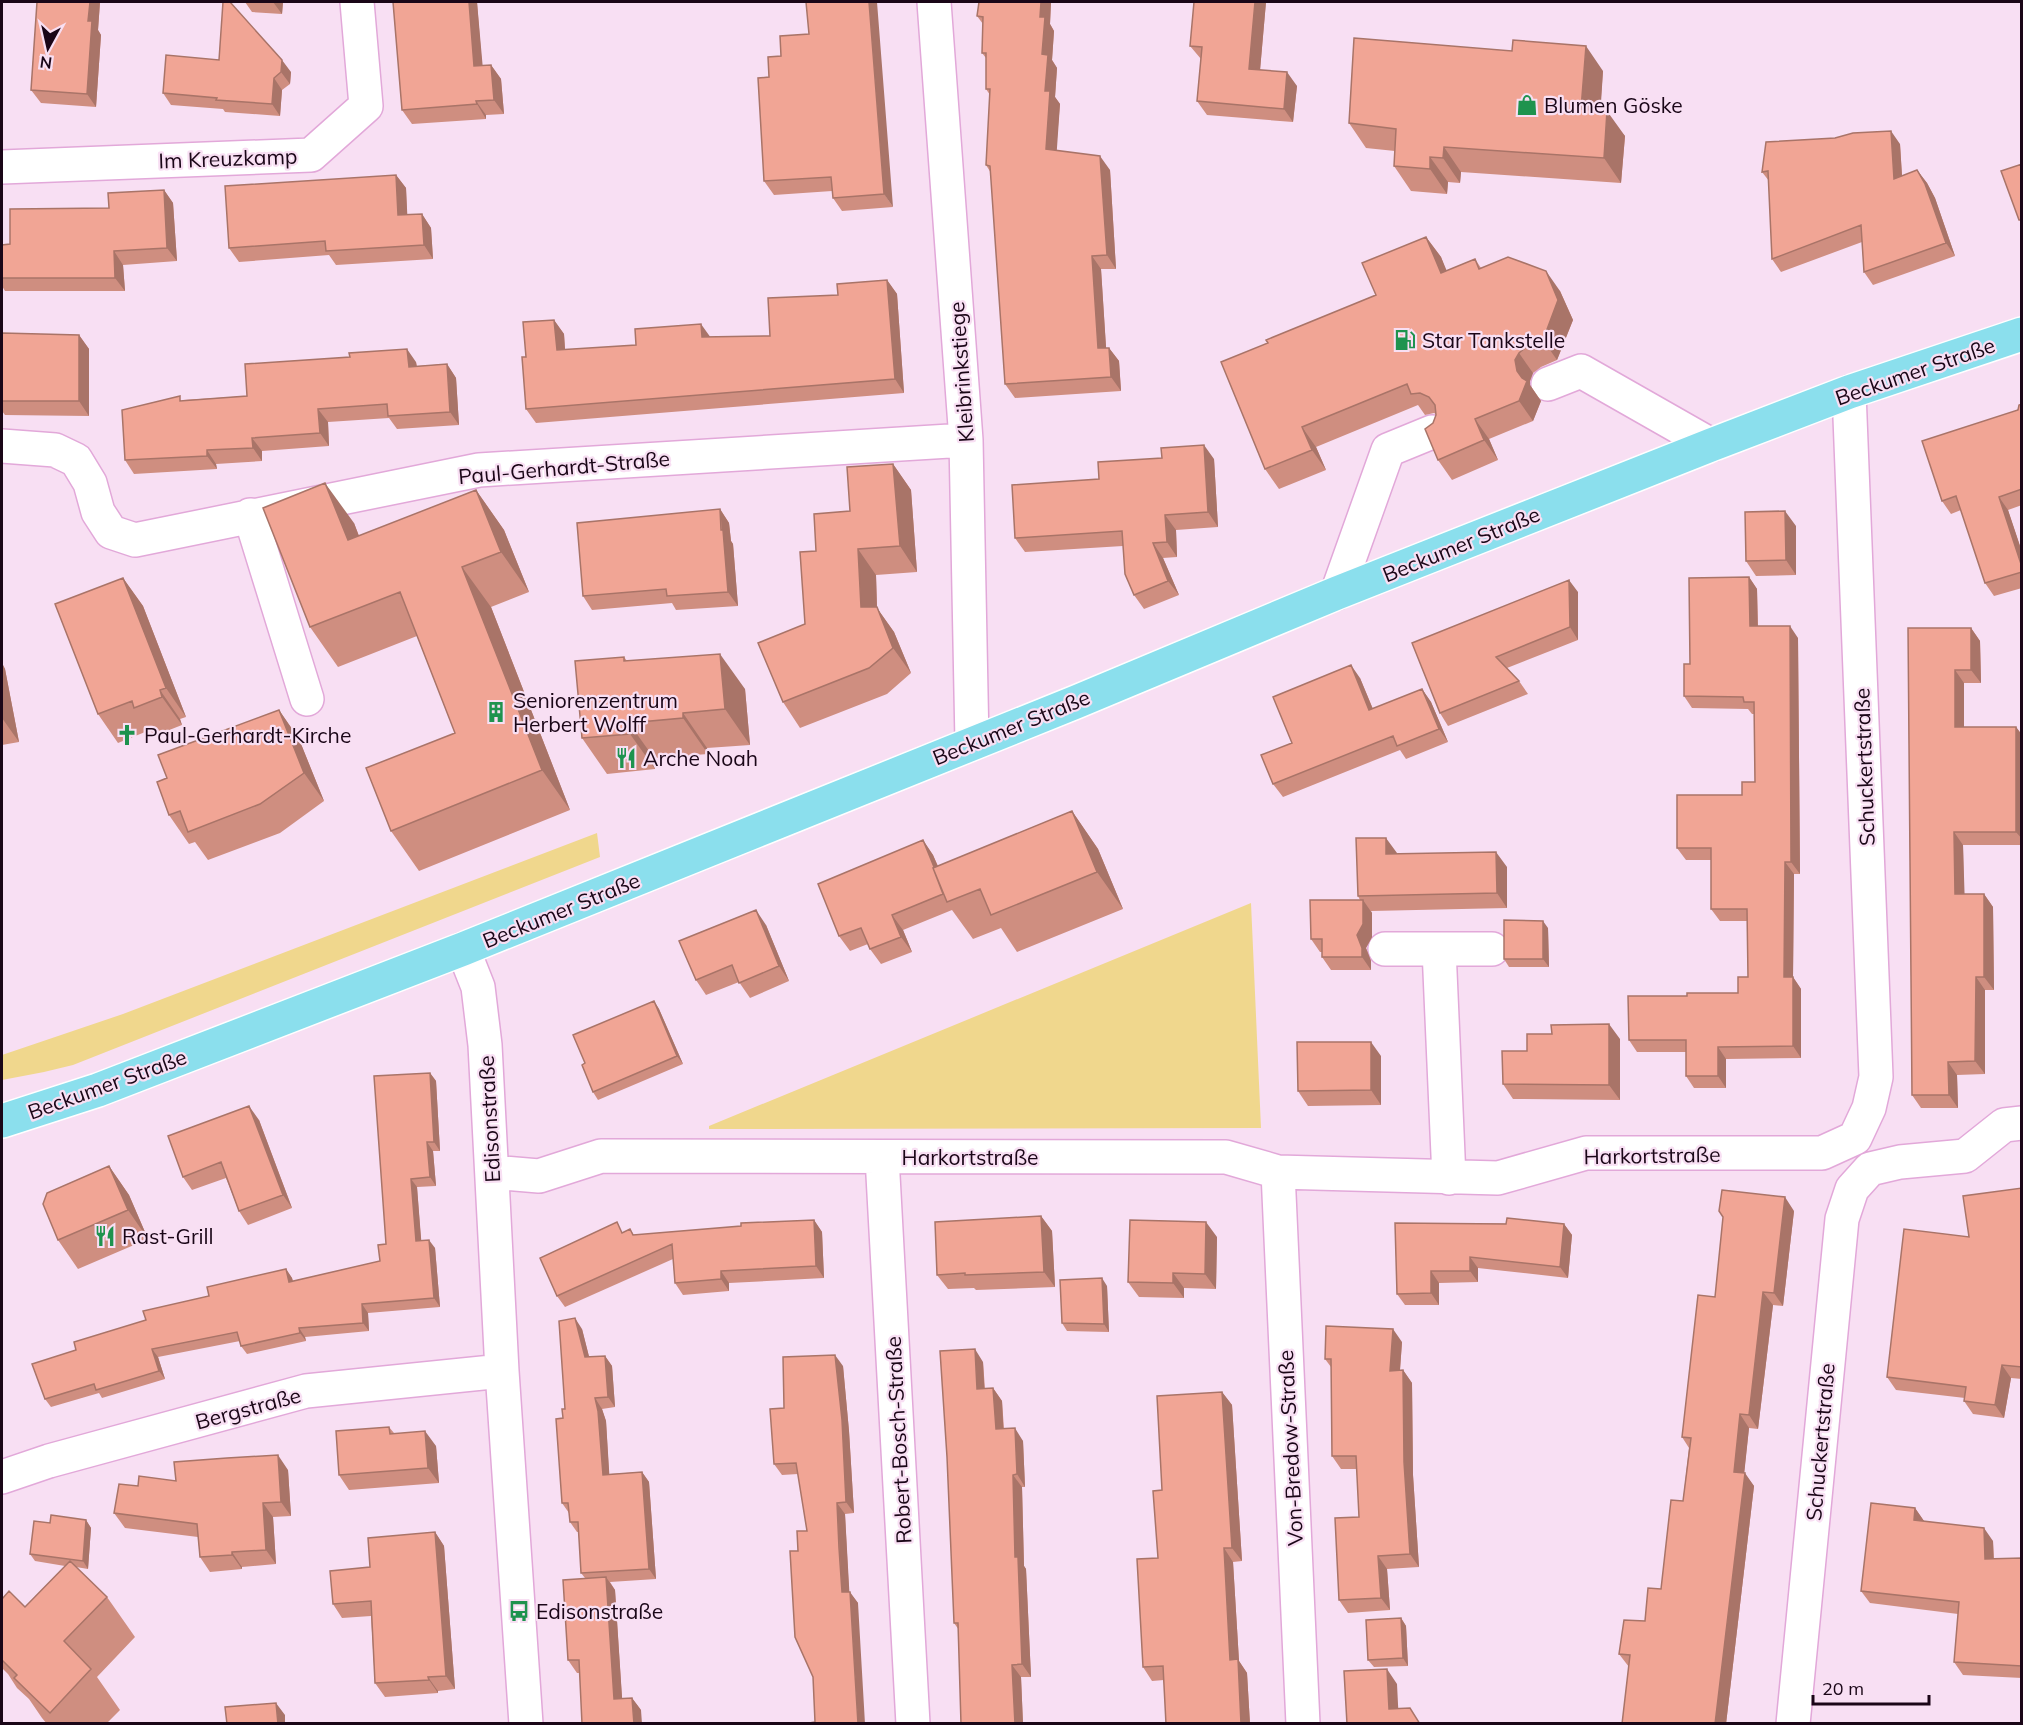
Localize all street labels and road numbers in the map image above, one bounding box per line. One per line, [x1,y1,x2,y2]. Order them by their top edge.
street label: Im Kreuzkamp [158,143,298,173]
street label: Kleibrinkstiege [943,301,979,443]
street label: Beckumer Straße [1832,331,1998,411]
street label: Paul-Gerhardt-Straße [457,445,671,489]
street label: Beckumer Straße [1379,501,1543,587]
street label: Beckumer Straße [929,684,1093,770]
street label: Schuckertstraße [1848,687,1880,847]
street label: Beckumer Straße [479,867,643,953]
street label: Beckumer Straße [24,1043,190,1125]
street label: Edisonstraße [473,1055,505,1183]
street label: Harkortstraße [1583,1141,1721,1169]
street label: Harkortstraße [902,1144,1038,1170]
street label: Robert-Bosch-Straße [880,1336,916,1544]
street label: Von-Bredow-Straße [1272,1349,1308,1547]
street label: Schuckertstraße [1800,1362,1840,1522]
street label: Bergstraße [192,1381,304,1435]

